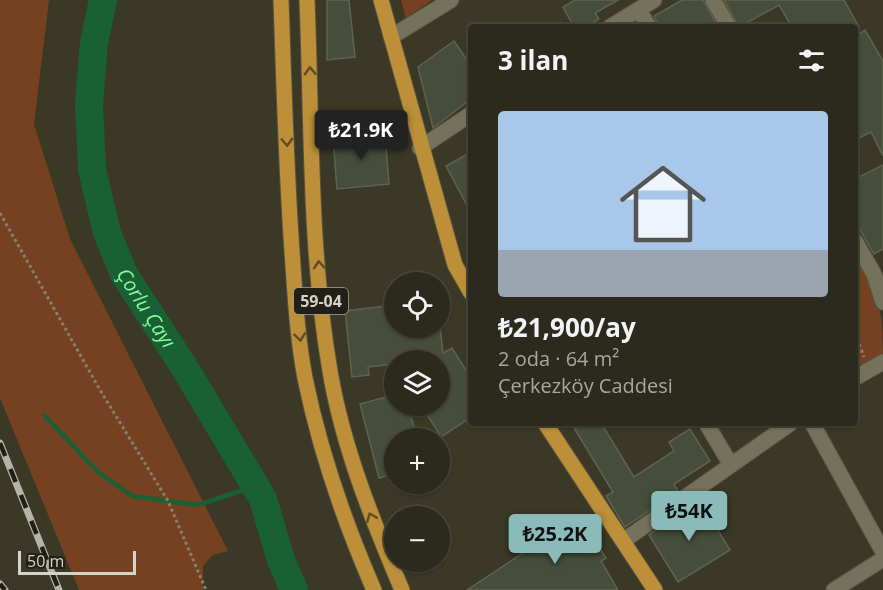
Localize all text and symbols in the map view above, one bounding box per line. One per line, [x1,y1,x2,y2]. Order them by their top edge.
text: 3 ilan [498,42,568,78]
icon: filters [795,44,828,77]
one-way arrow [303,66,316,75]
pin: ₺21.9K [312,110,410,161]
text: ₺21.9K [329,116,393,143]
one-way arrow [280,138,293,147]
icon: home [609,150,717,258]
one-way arrow [313,261,326,270]
water label: Çorlu Çayı [111,263,182,353]
map controls [384,272,450,572]
button: locate [384,272,450,338]
road number: 59-04 [294,288,348,314]
text: ₺21,900/ay [498,309,636,345]
one-way arrow [293,332,305,341]
text: 2 oda · 64 m² [498,345,619,372]
button: layers [384,350,450,416]
text: Çerkezköy Caddesi [498,372,673,399]
button: + [384,428,450,494]
pin: ₺54K [653,491,725,542]
text: ₺54K [665,497,713,524]
button: − [384,506,450,572]
one-way arrow [366,512,378,523]
pin: ₺25.2K [506,514,604,565]
text: ₺25.2K [523,520,587,547]
scale bar [18,548,136,576]
text: 50 m [27,550,64,572]

